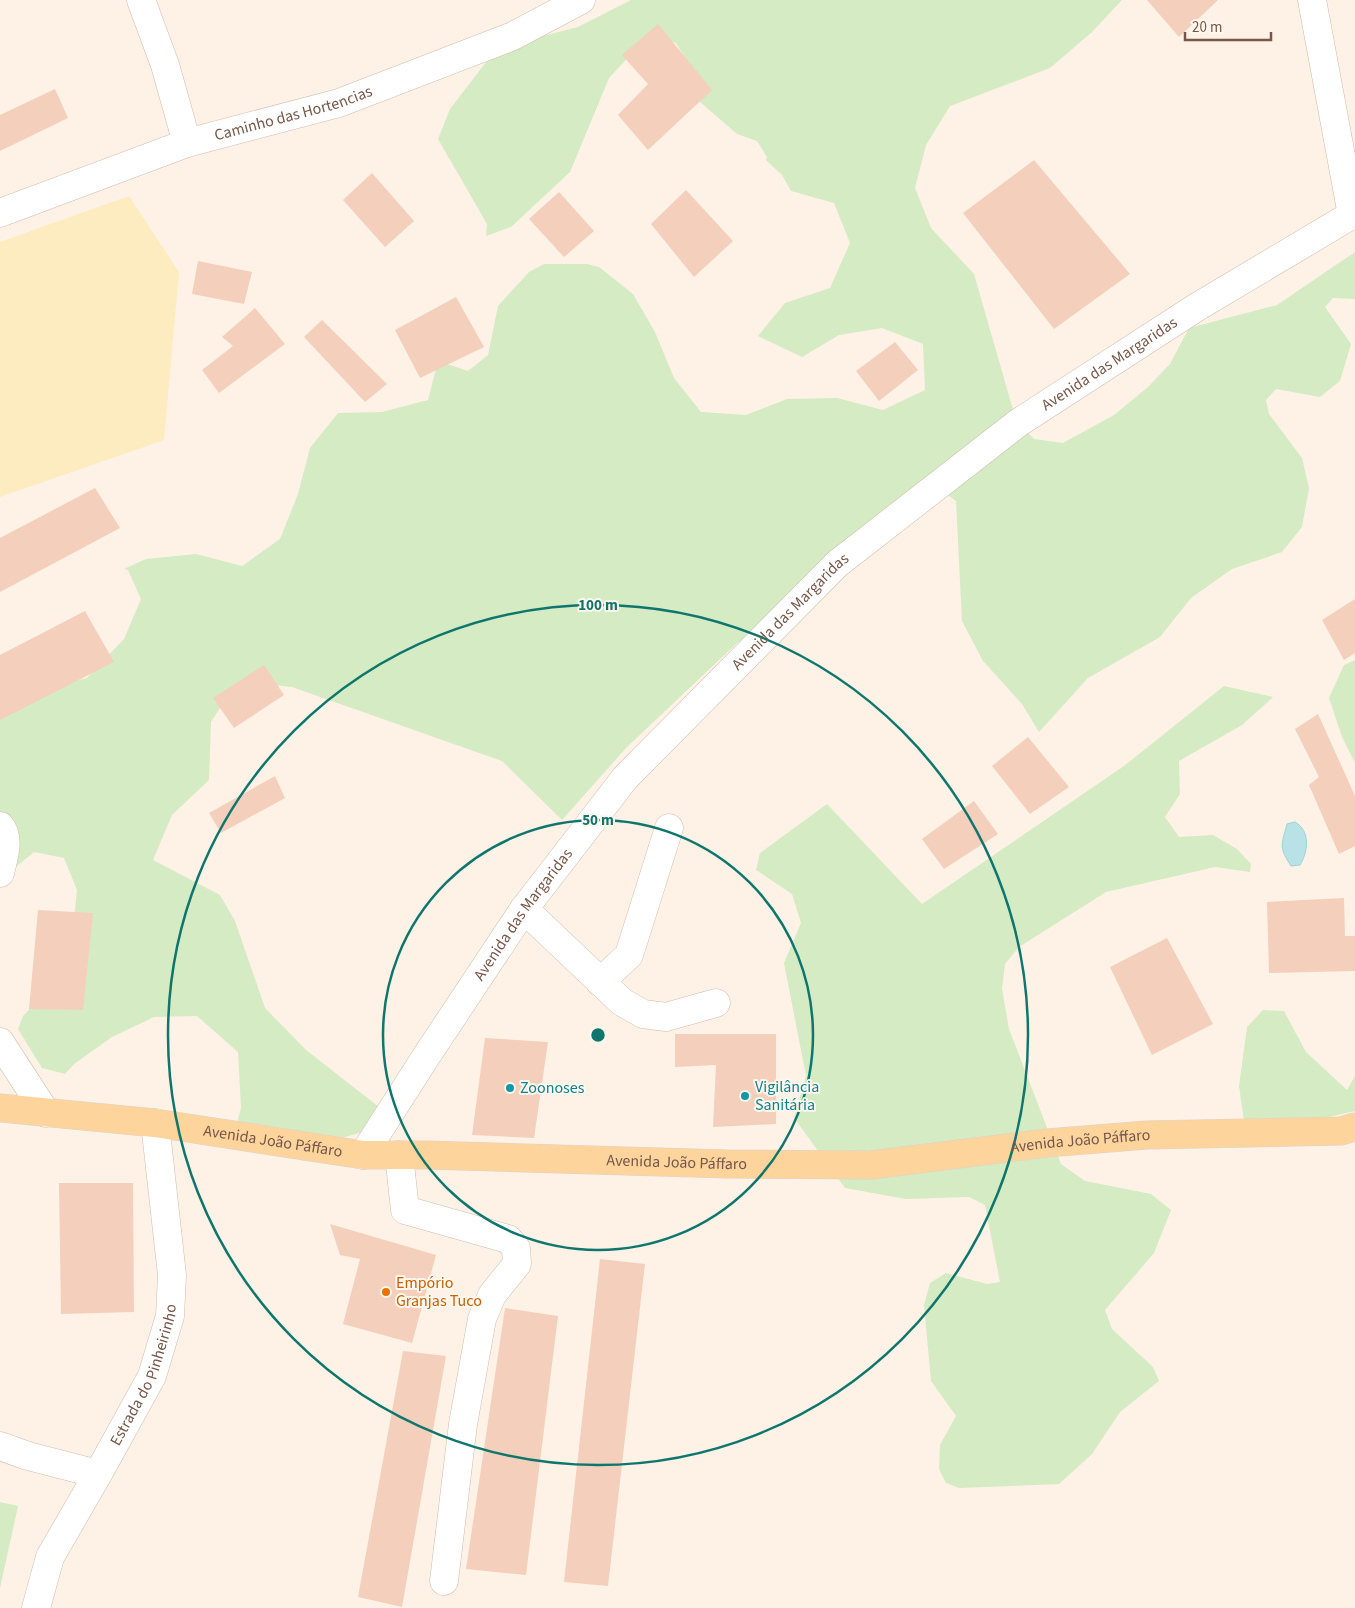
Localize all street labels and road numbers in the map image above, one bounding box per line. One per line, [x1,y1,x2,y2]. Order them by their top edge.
street label: Caminho das Hortencias [212,80,376,146]
street label: Avenida das Margaridas [1037,311,1182,416]
street label: Avenida das Margaridas [727,548,854,675]
street label: Avenida das Margaridas [468,844,578,985]
street label: Avenida João Páffaro [202,1120,344,1163]
street label: Avenida João Páffaro [1009,1124,1151,1158]
street label: Avenida João Páffaro [606,1149,747,1175]
street label: Estrada do Pinheirinho [105,1304,182,1450]

